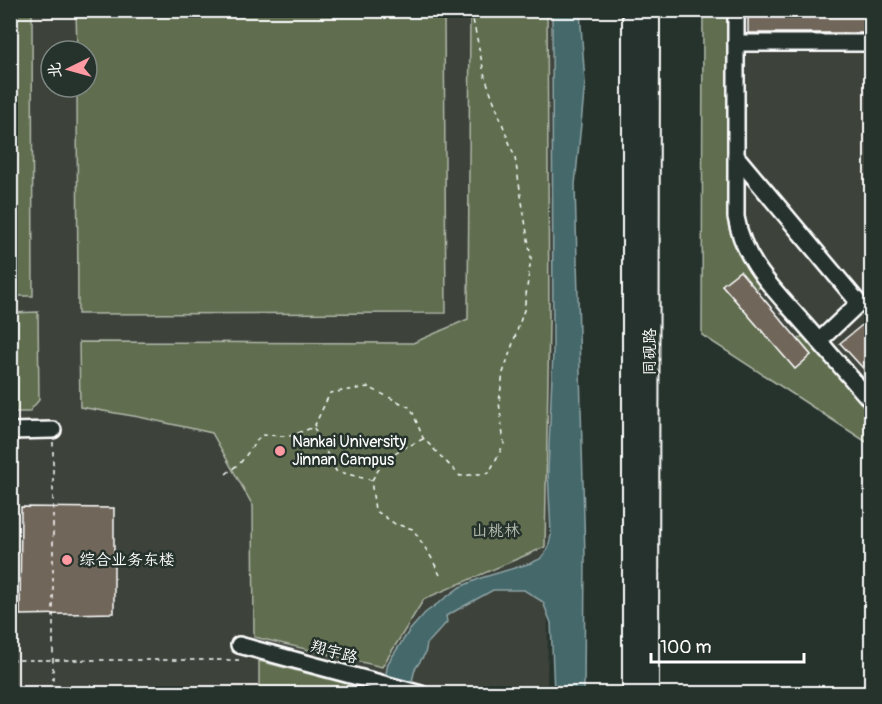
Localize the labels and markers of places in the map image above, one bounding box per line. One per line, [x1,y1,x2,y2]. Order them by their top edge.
place label: Nankai University Jinnan Campus [292,432,406,470]
marker: Nankai University Jinnan Campus [273,444,287,458]
place label: 综合业务东楼 [79,550,175,570]
marker: 综合业务东楼 [60,553,74,567]

